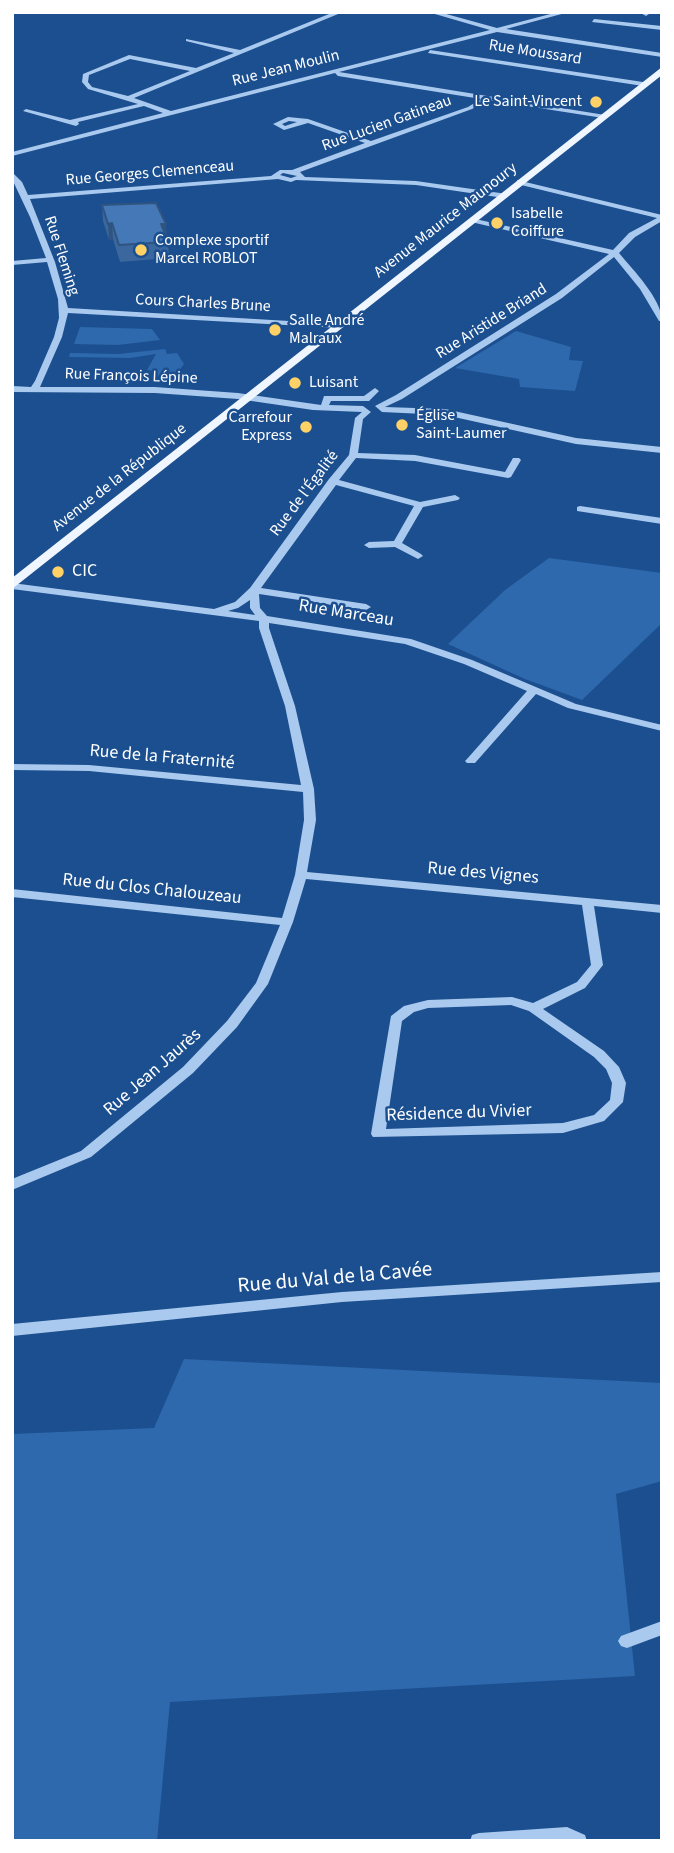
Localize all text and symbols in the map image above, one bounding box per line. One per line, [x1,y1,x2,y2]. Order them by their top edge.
street label: Rue Moussard [487,36,583,70]
street label: Rue Jean Moulin [230,46,342,92]
street label: Rue Lucien Gatineau [319,92,455,156]
place label: Le Saint-Vincent [474,92,582,112]
marker: Le Saint-Vincent [588,94,604,110]
street label: Rue Georges Clemenceau [65,157,235,191]
street label: Avenue Maurice Maunoury [371,159,521,283]
place label: Isabelle Coiffure [511,204,564,242]
street label: Rue Fleming [39,214,83,298]
marker: Isabelle Coiffure [489,215,505,231]
place label: Complexe sportif Marcel ROBLOT [155,231,269,269]
marker: Complexe sportif Marcel ROBLOT [133,242,149,258]
street label: Rue Aristide Briand [433,280,551,364]
street label: Cours Charles Brune [135,291,271,317]
place label: Salle André Malraux [289,311,365,349]
marker: Salle André Malraux [267,322,283,338]
street label: Rue François Lépine [64,365,198,389]
place label: Luisant [309,373,358,393]
marker: Luisant [287,375,303,391]
place label: Église Saint-Laumer [416,406,507,444]
place label: Carrefour Express [229,408,292,446]
marker: Église Saint-Laumer [394,417,410,433]
marker: Carrefour Express [298,419,314,435]
street label: Avenue de la République [49,420,191,536]
street label: Rue de l'Égalité [267,447,343,541]
place label: CIC [72,561,97,583]
marker: CIC [50,564,66,580]
street label: Rue Marceau [297,596,395,632]
street label: Rue de la Fraternité [89,741,235,775]
street label: Rue des Vignes [426,858,540,890]
street label: Rue du Clos Chalouzeau [61,870,243,910]
street label: Rue Jean Jaurès [100,1025,206,1121]
street label: Résidence du Vivier [386,1101,532,1127]
street label: Rue du Val de la Cavée [237,1258,433,1300]

